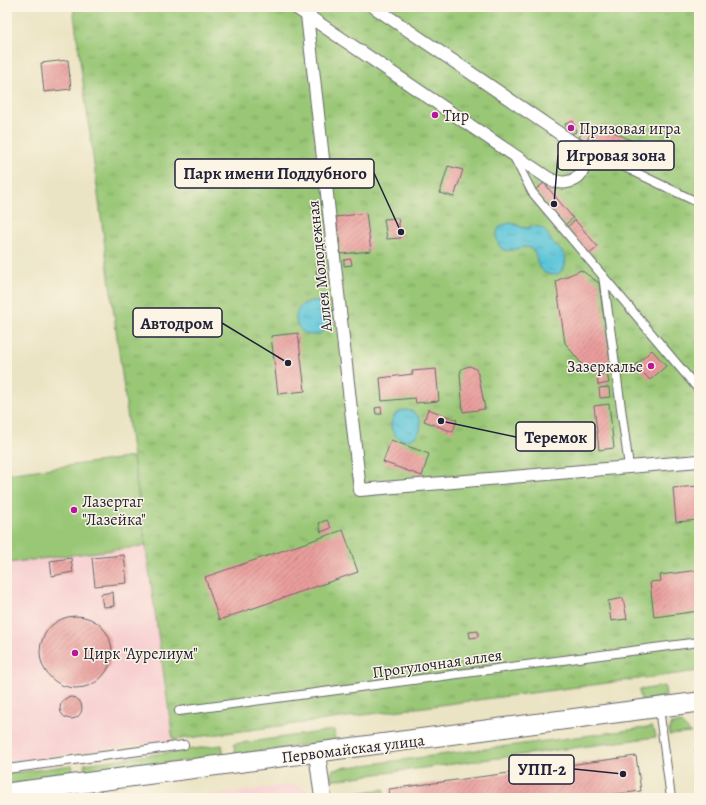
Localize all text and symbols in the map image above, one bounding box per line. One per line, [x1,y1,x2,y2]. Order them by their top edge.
place label: Тир [443,105,469,127]
marker: Тир [430,110,440,120]
place label: Призовая игра [579,118,681,140]
marker: Призовая игра [566,123,576,133]
callout: Игровая зона [558,141,674,170]
text: Игровая зона [566,144,667,167]
callout: Парк имени Поддубного [175,159,374,188]
text: Парк имени Поддубного [183,162,367,185]
street label: Аллея Молодежная [302,199,338,334]
callout: Автодром [133,308,222,337]
text: Автодром [140,312,214,335]
place label: Зазеркалье [567,356,643,378]
marker: Зазеркалье [646,361,656,371]
callout: Теремок [516,422,595,451]
text: Теремок [525,426,587,449]
place label: Лазертаг "Лазейка" [82,491,146,531]
marker: Лазертаг "Лазейка" [69,505,79,515]
place label: Цирк "Аурелиум" [83,643,198,665]
street label: Прогулочная аллея [371,644,504,684]
marker: Цирк "Аурелиум" [70,648,80,658]
street label: Первомайская улица [280,729,427,769]
callout: УПП-2 [509,755,574,784]
text: УПП-2 [518,758,566,781]

